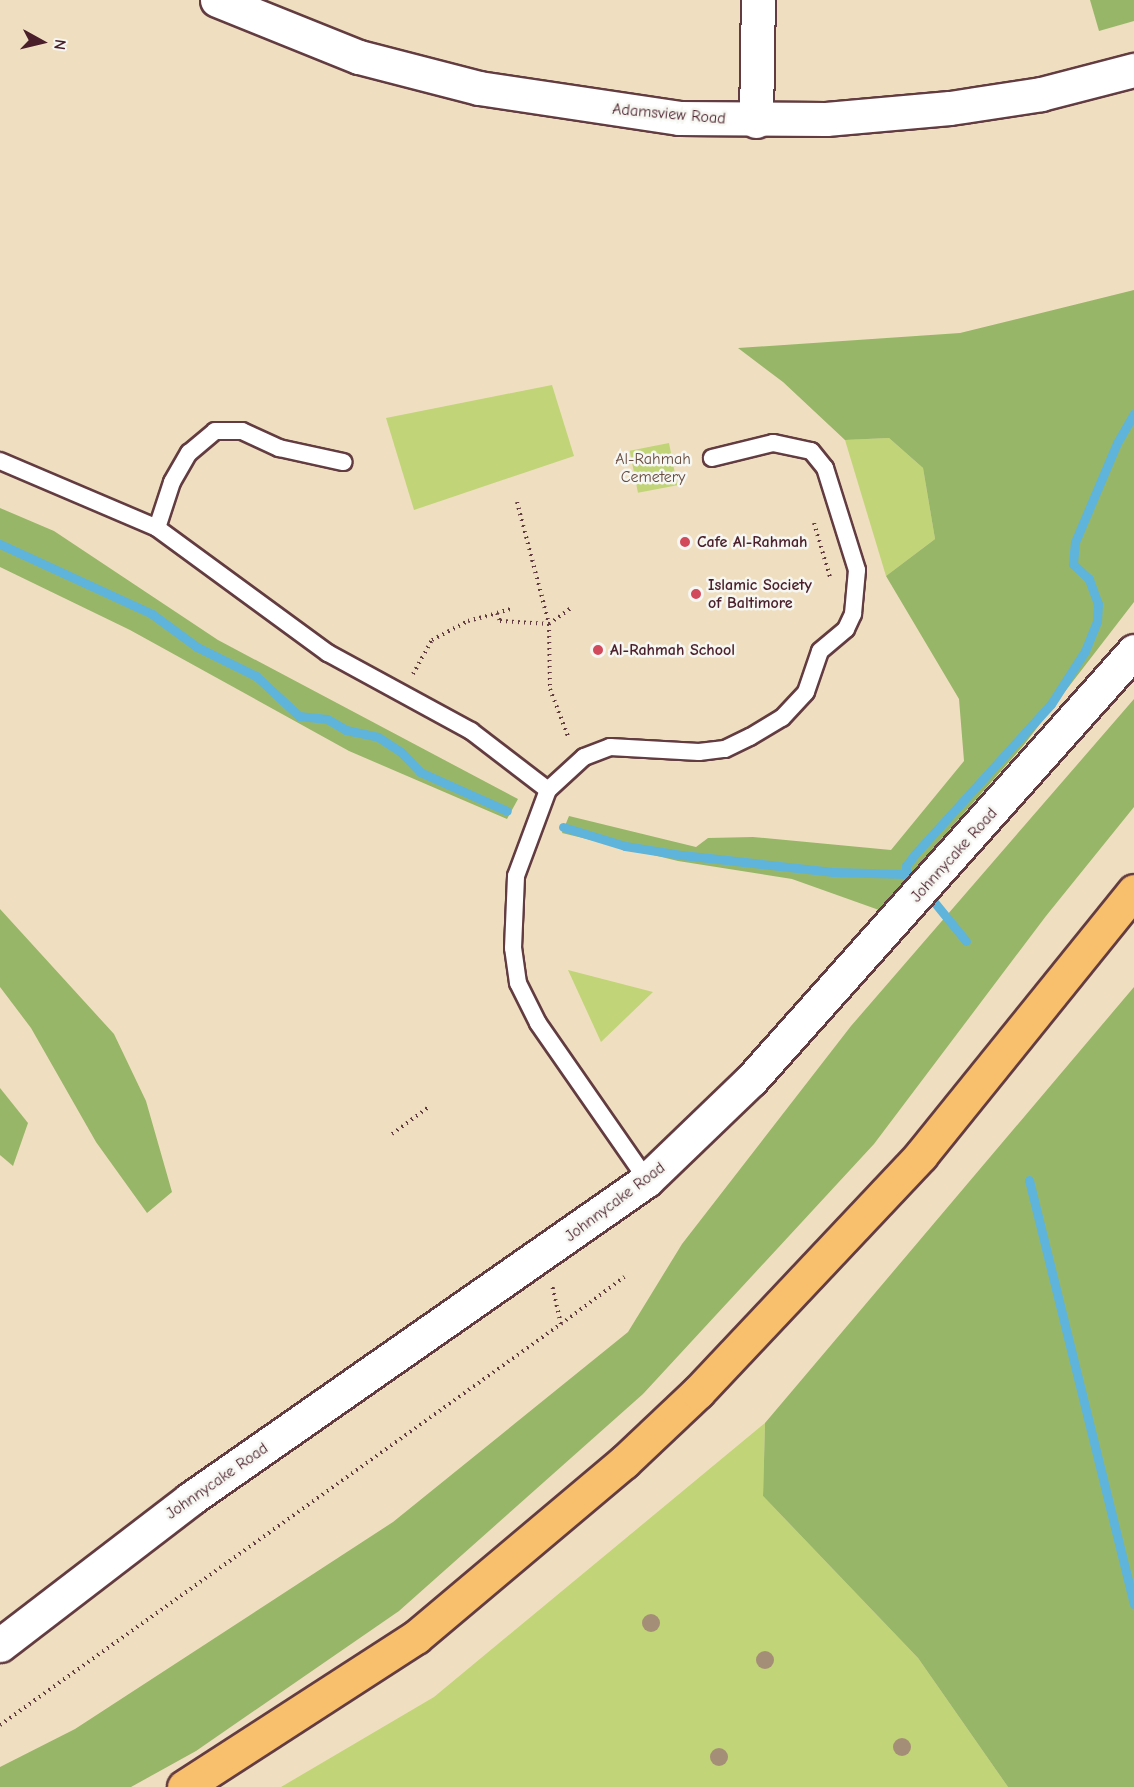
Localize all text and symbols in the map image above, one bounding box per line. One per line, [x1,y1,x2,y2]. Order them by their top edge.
north arrow [12,12,72,72]
text: N [50,38,69,51]
street label: Adamsview Road [612,99,726,129]
park label: Al-Rahmah Cemetery [615,449,691,487]
place label: Cafe Al-Rahmah [697,532,807,552]
marker: Cafe Al-Rahmah [678,535,692,549]
place label: Islamic Society of Baltimore [708,575,812,613]
marker: Islamic Society of Baltimore [689,587,703,601]
place label: Al-Rahmah School [610,640,735,660]
marker: Al-Rahmah School [591,643,605,657]
street label: Johnnycake Road [907,804,1001,906]
street label: Johnnycake Road [561,1158,669,1246]
street label: Johnnycake Road [162,1439,272,1523]

